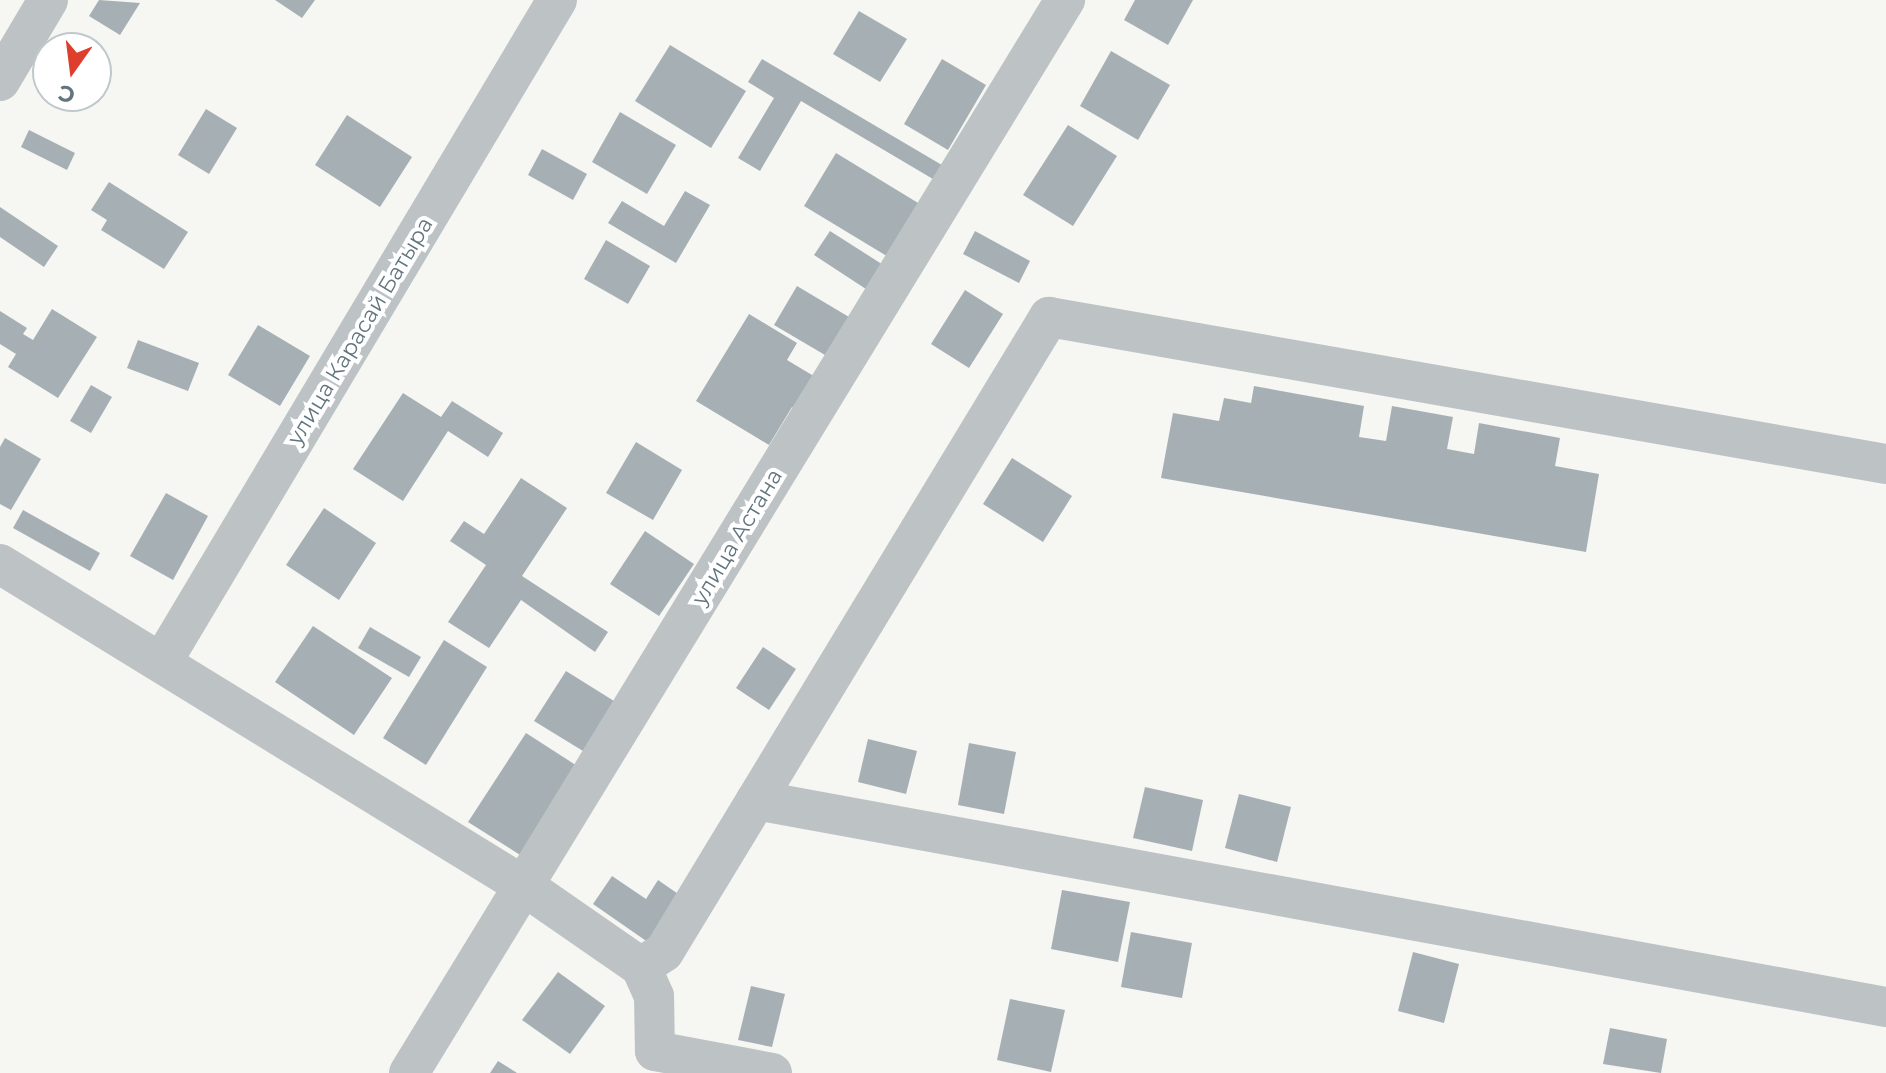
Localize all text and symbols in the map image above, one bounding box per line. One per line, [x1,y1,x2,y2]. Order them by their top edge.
north arrow [32,32,112,112]
text: С [56,79,78,109]
street label: улица Карасай Батыра [282,212,438,450]
street label: улица Астана [686,464,788,610]

